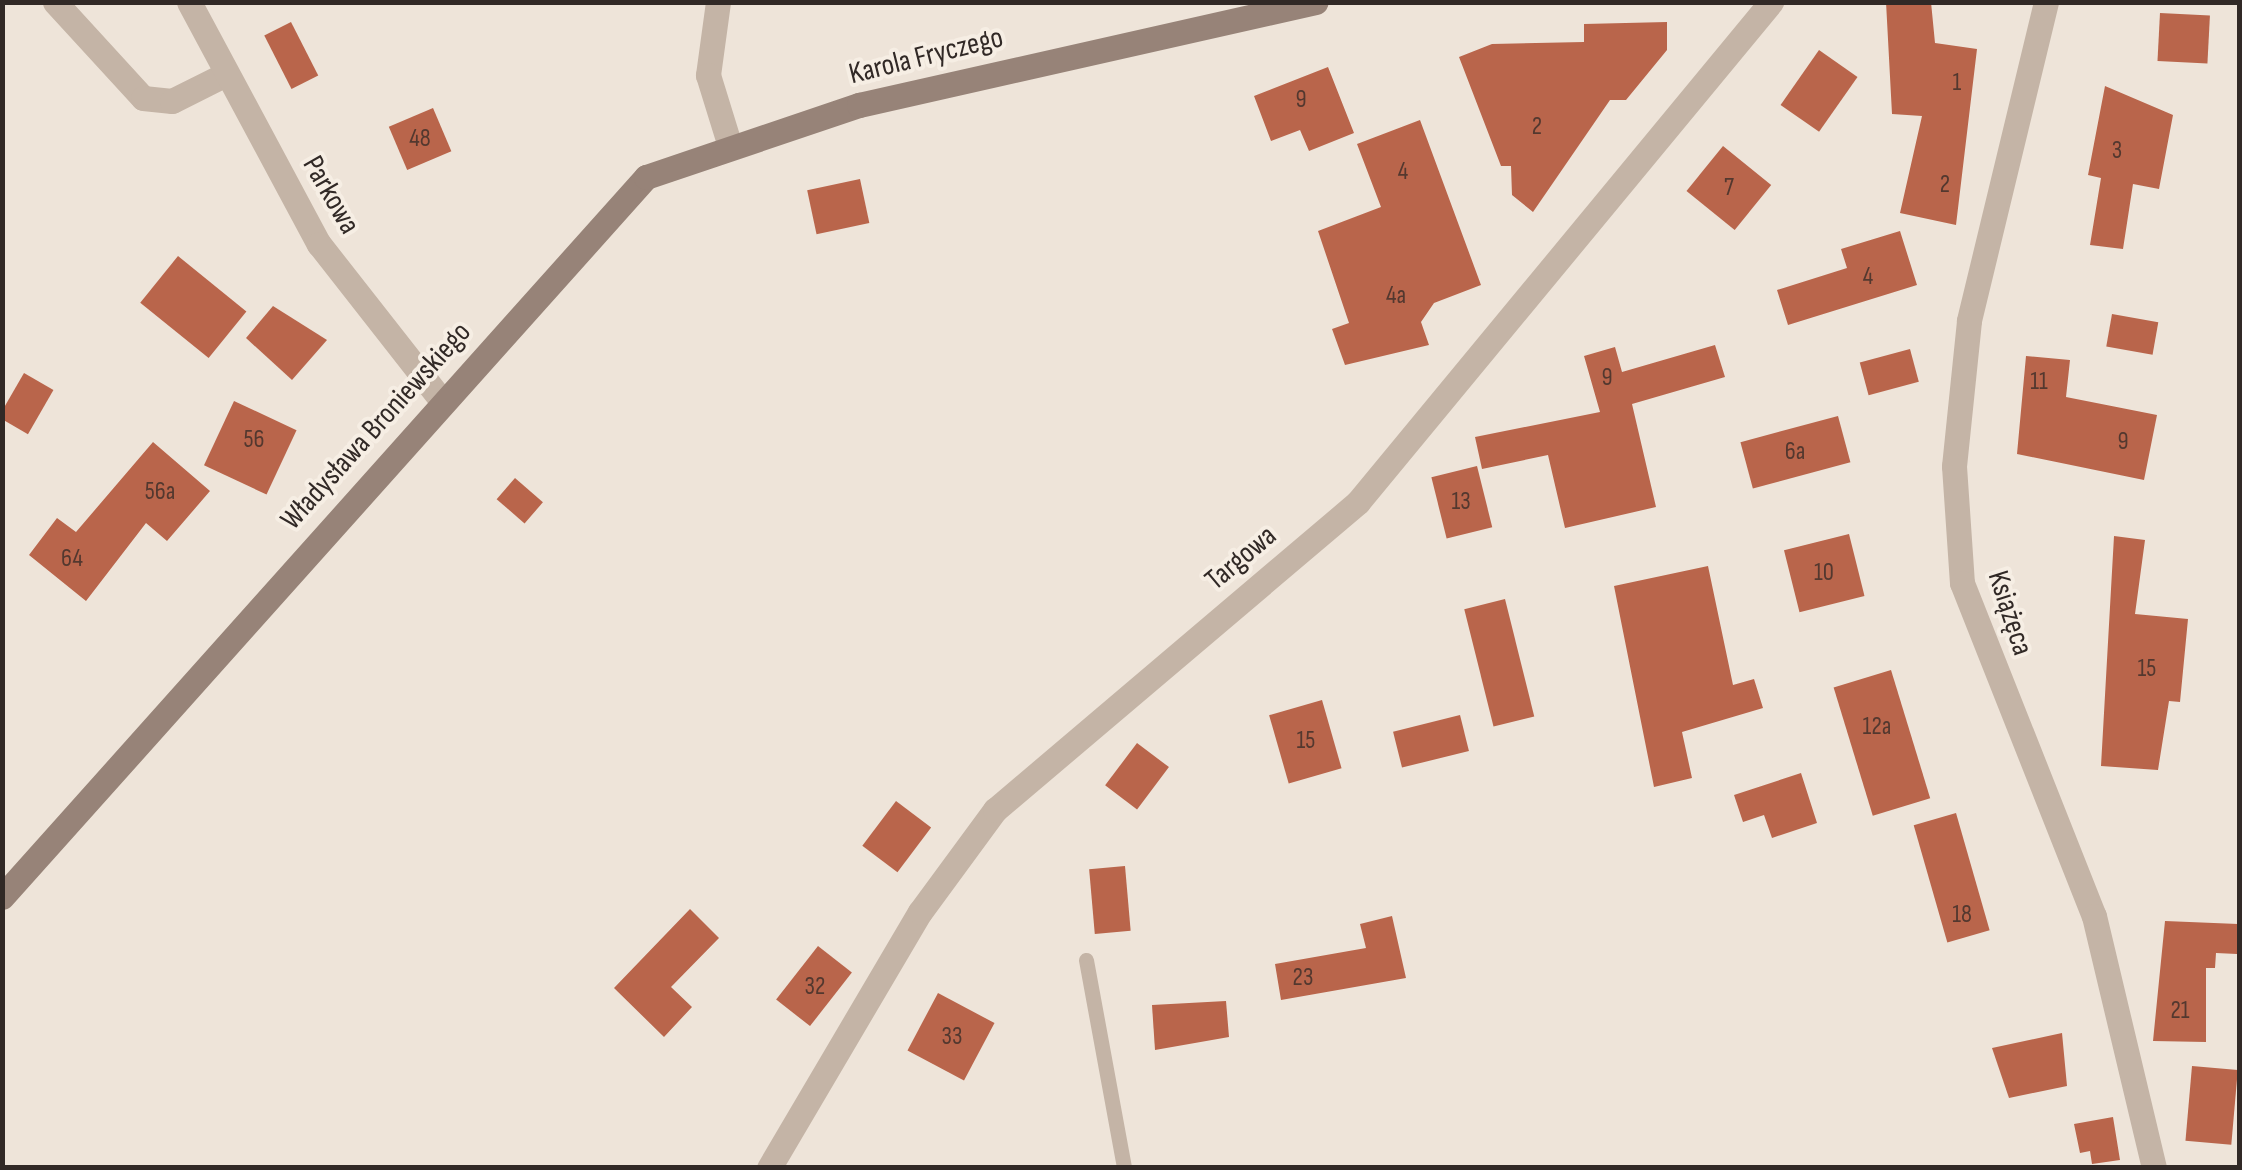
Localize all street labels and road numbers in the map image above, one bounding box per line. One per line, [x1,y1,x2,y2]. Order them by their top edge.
street label: Karola Fryczego [845,19,1007,93]
street label: Parkowa [294,150,368,240]
street label: Władysława Broniewskiego [273,315,479,537]
street label: Targowa [1198,518,1284,598]
street label: Książęca [1979,566,2041,660]

